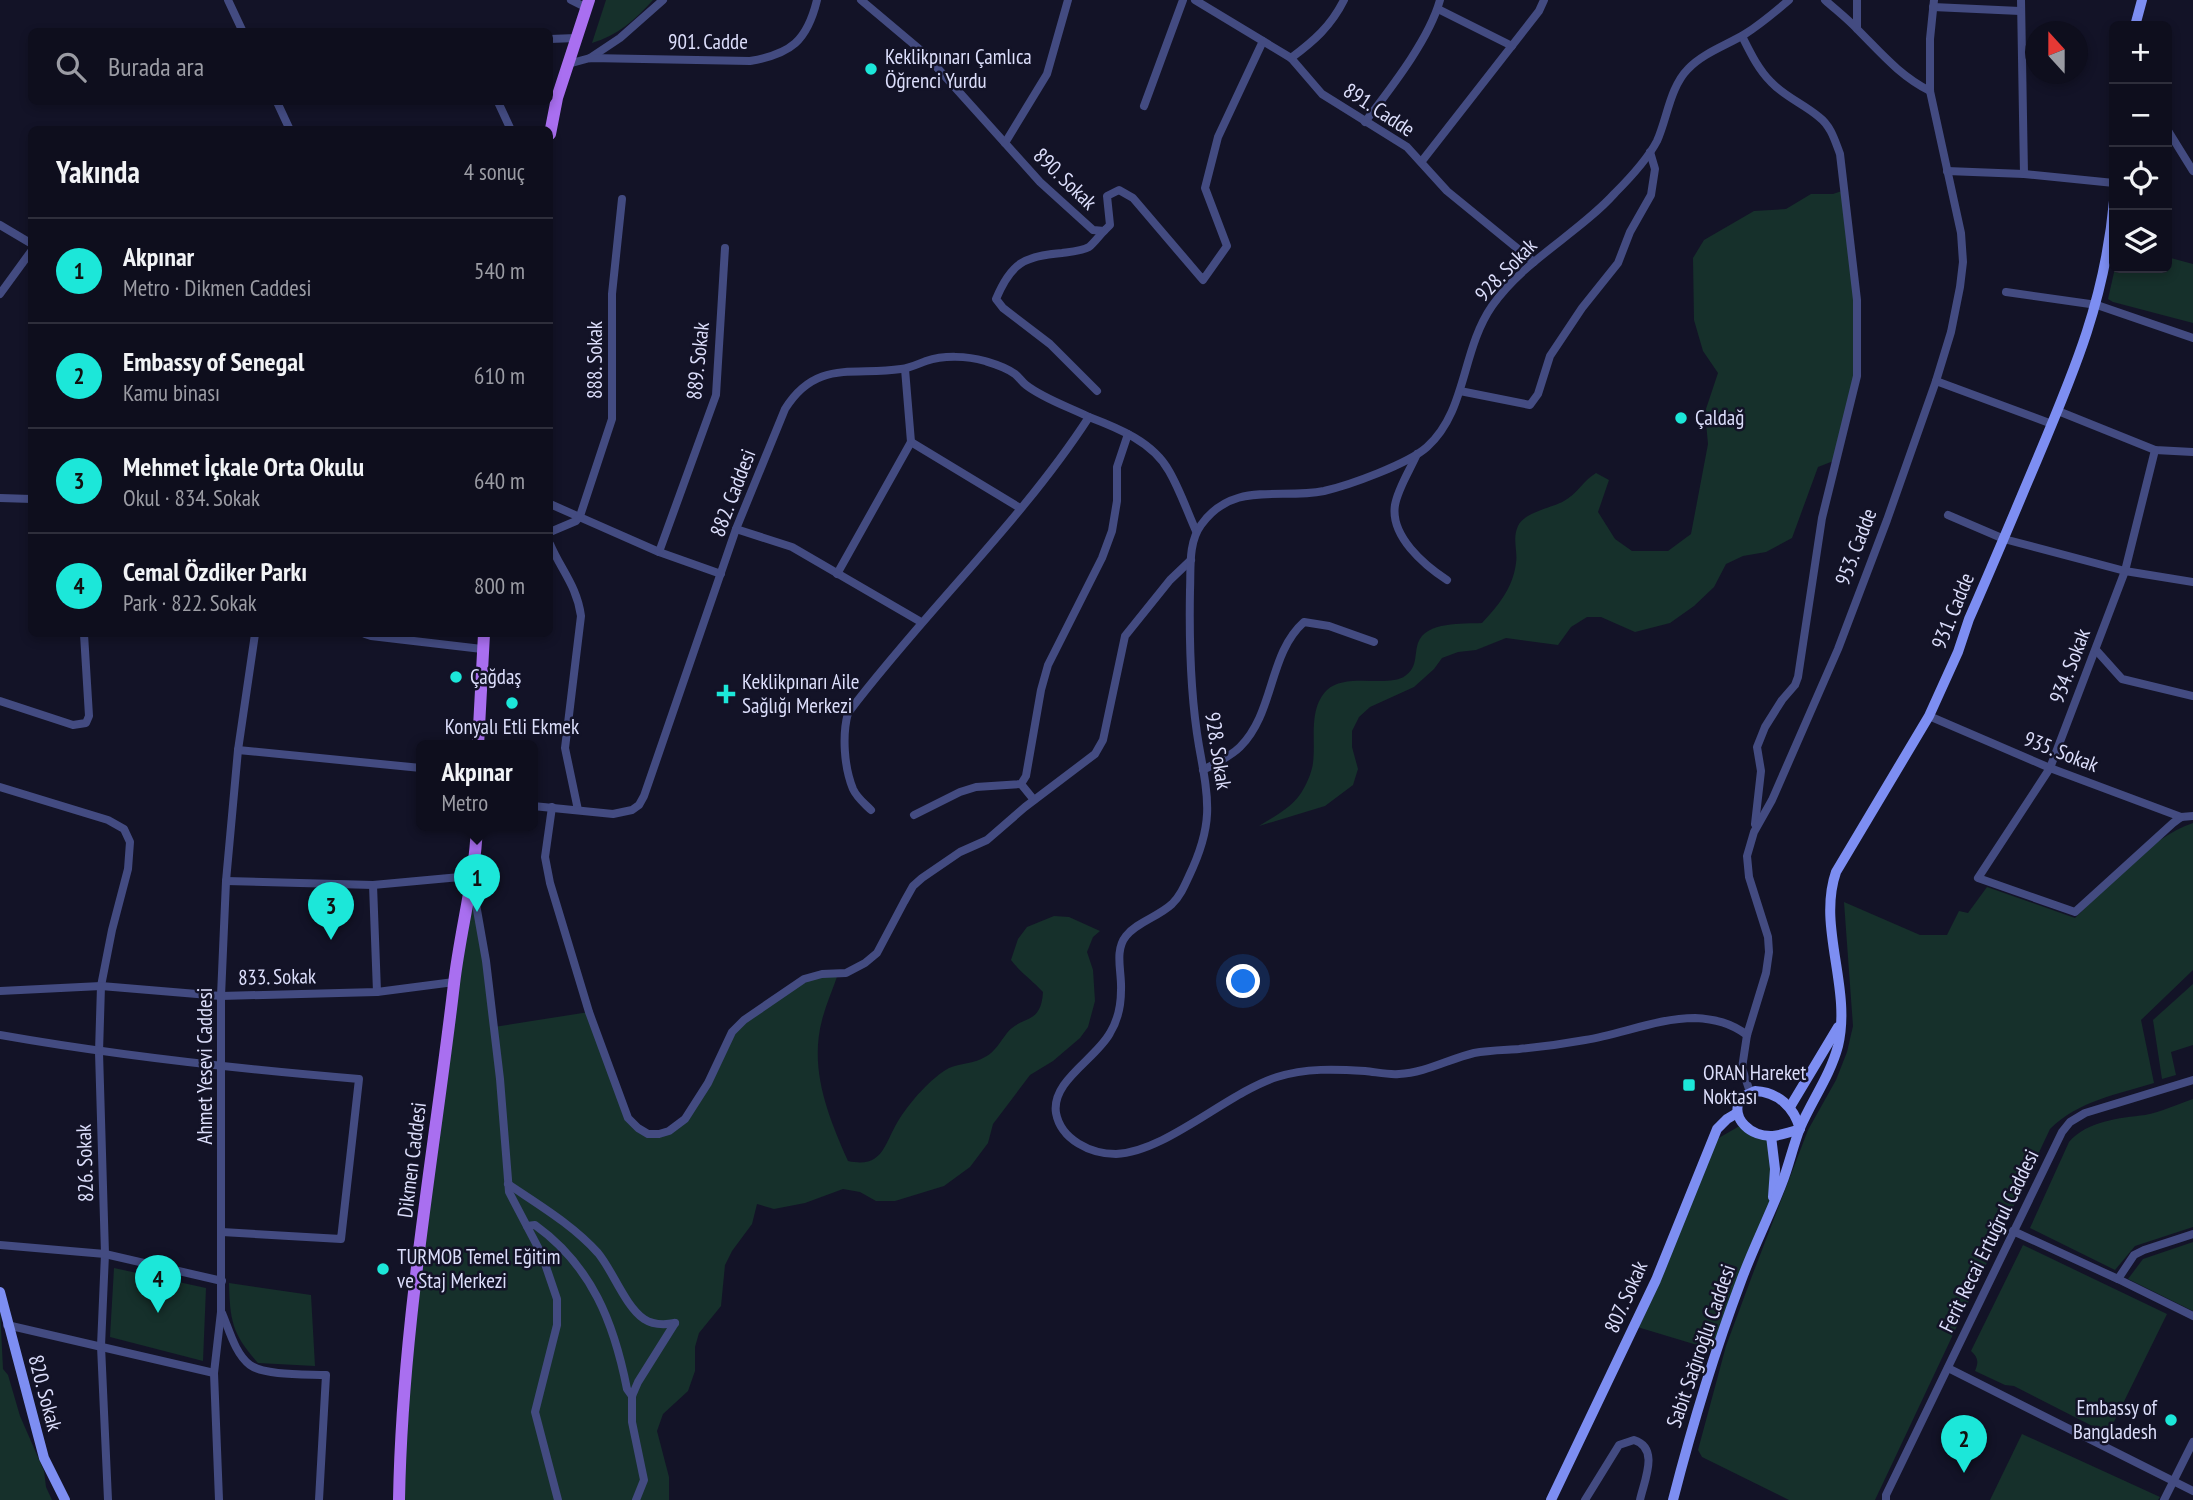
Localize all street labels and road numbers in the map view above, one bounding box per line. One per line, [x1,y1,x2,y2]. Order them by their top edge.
street label: 901. Cadde [668,28,748,55]
street label: 891. Cadde [1338,77,1420,143]
street label: 890. Sokak [1028,142,1103,215]
street label: 928. Sokak [1469,232,1542,307]
street label: 888. Sokak [581,321,608,399]
street label: 889. Sokak [680,321,715,401]
street label: 882. Caddesi [704,445,762,540]
street label: 953. Cadde [1829,505,1882,589]
street label: 931. Cadde [1925,569,1980,653]
street label: 934. Sokak [2043,625,2096,707]
street label: 928. Sokak [1199,710,1238,792]
street label: 935. Sokak [2020,725,2102,778]
street label: 833. Sokak [238,962,316,991]
street label: Ahmet Yesevi Caddesi [191,988,218,1144]
street label: Dikmen Caddesi [391,1101,432,1219]
street label: 826. Sokak [70,1124,99,1202]
street label: Ferit Recai Ertuğrul Caddesi [1933,1145,2045,1337]
street label: 807. Sokak [1598,1257,1653,1337]
street label: Sabit Sağıroğlu Caddesi [1660,1261,1741,1431]
street label: 820. Sokak [22,1352,69,1434]

